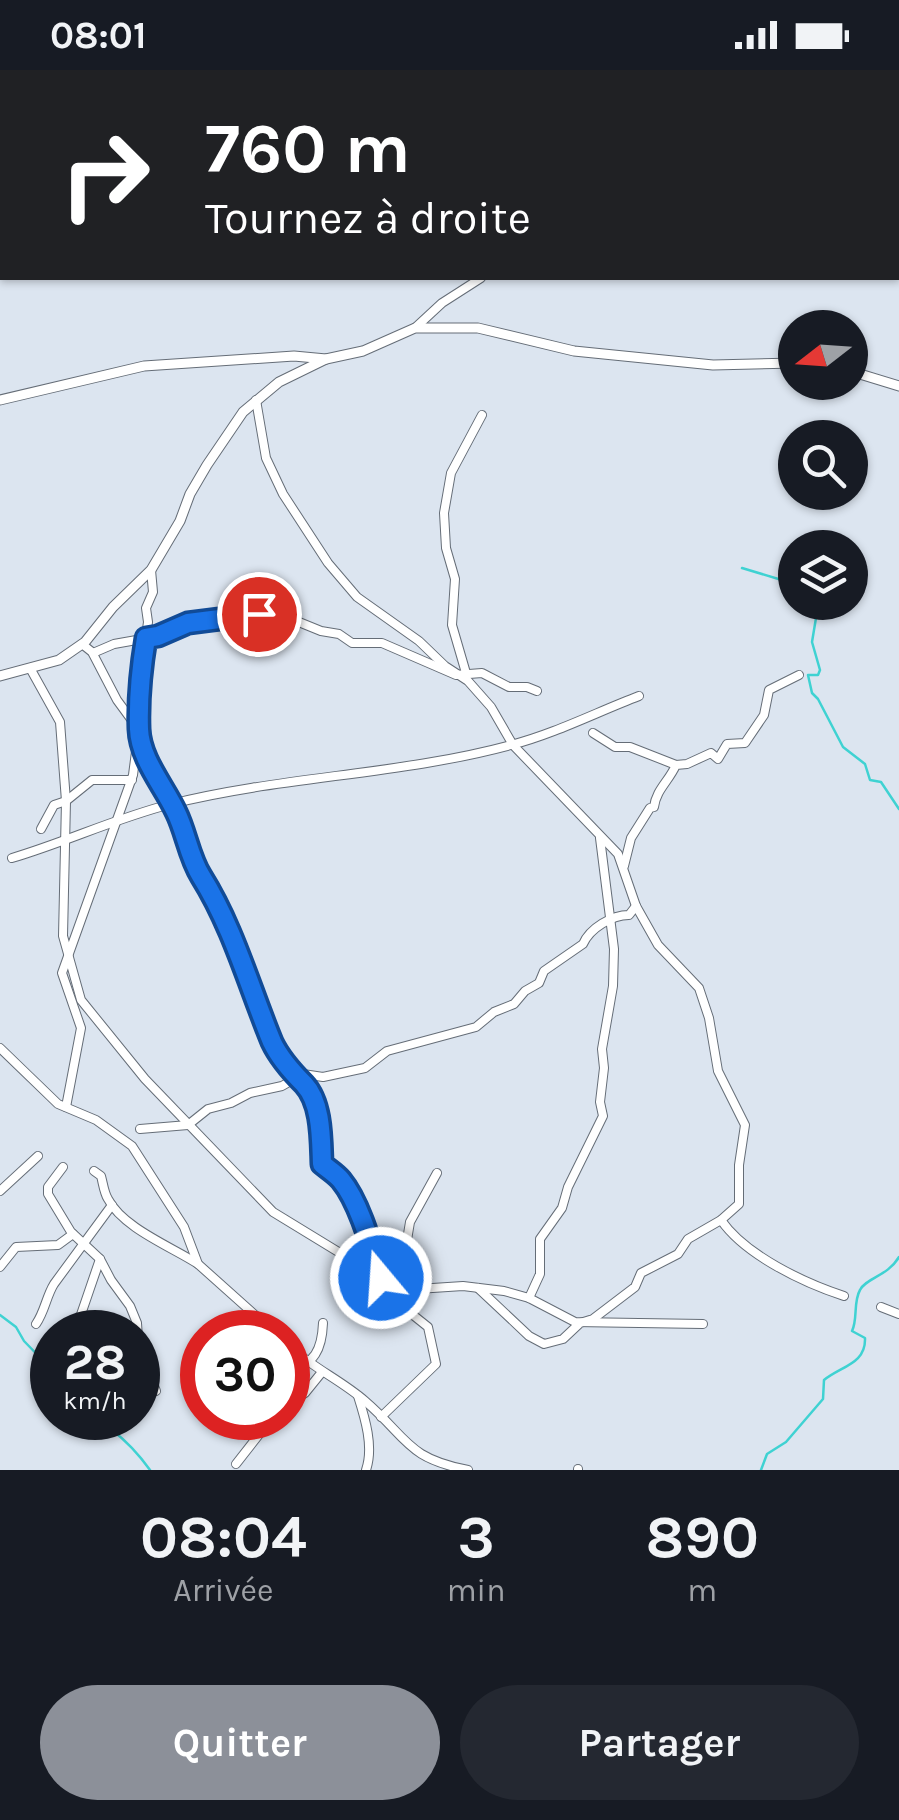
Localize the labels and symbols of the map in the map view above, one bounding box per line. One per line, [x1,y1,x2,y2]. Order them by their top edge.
north arrow [778,310,868,400]
pin [217,572,302,657]
position arrow [329,1226,433,1330]
speed limit sign: 30 [180,1310,310,1440]

